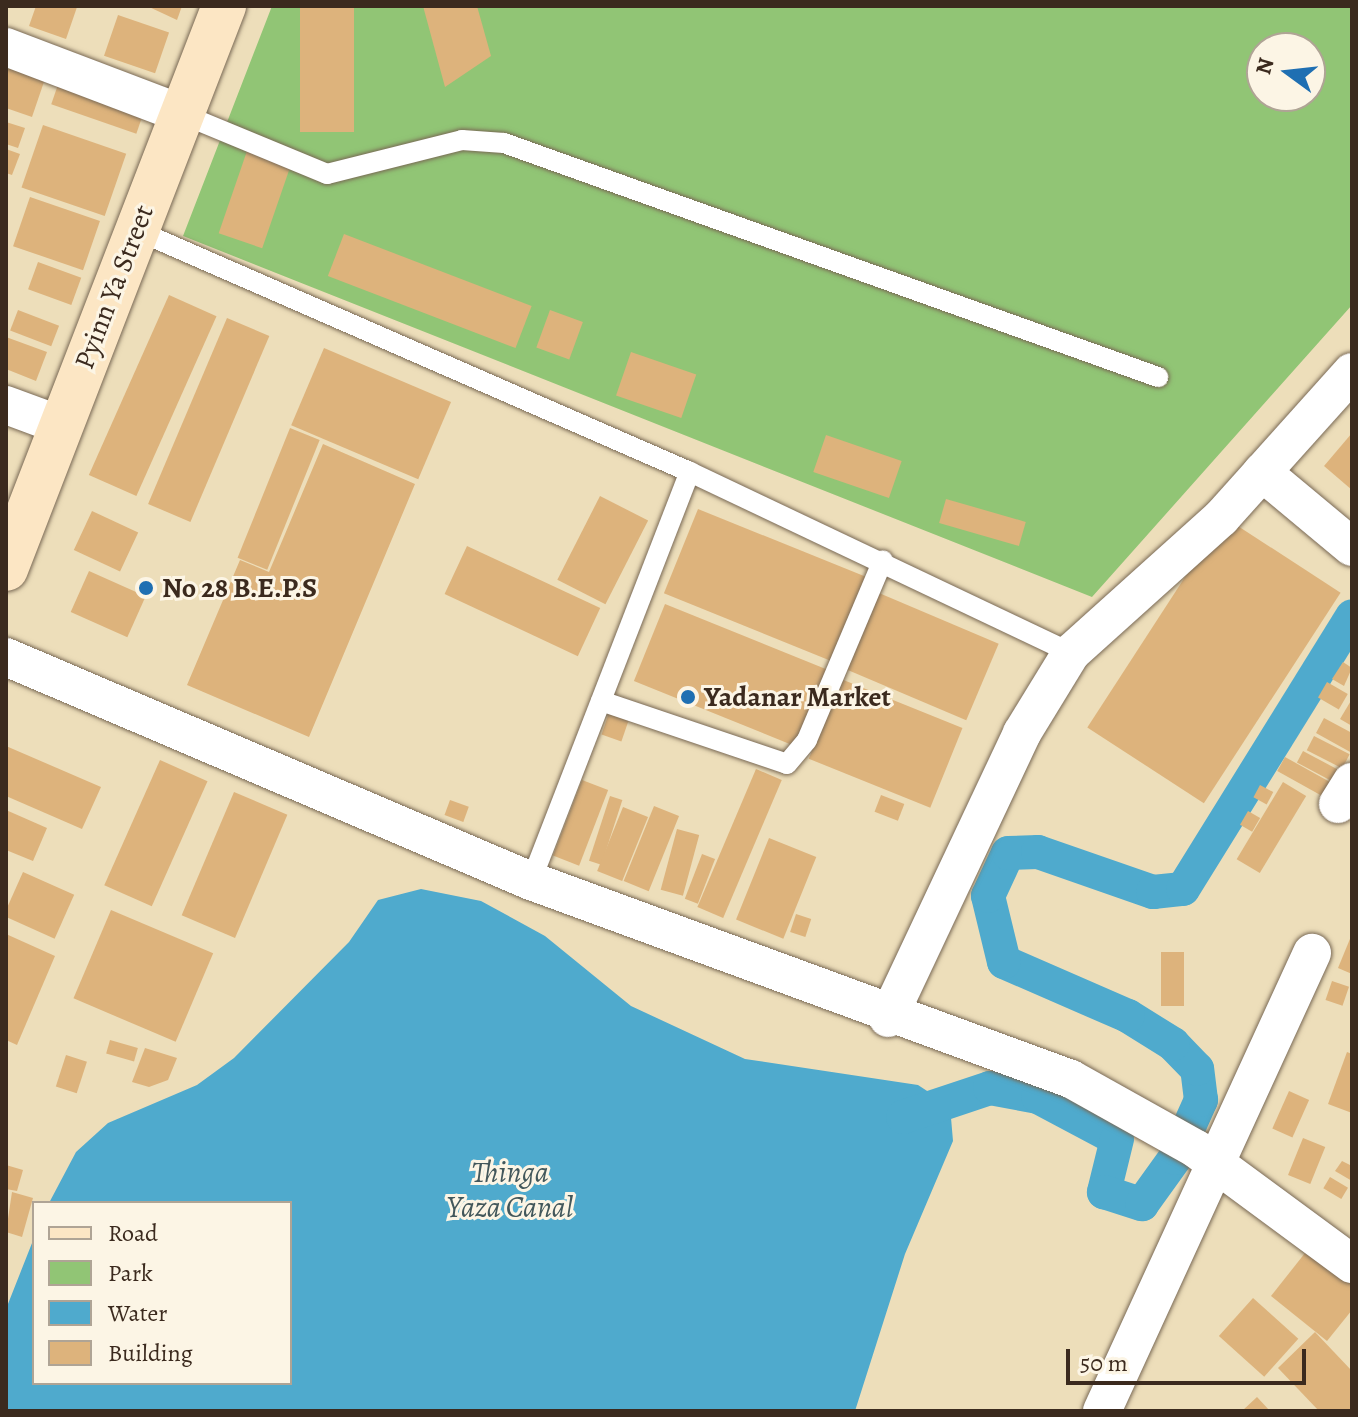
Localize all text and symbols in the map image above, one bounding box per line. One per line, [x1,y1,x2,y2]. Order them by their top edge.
north arrow [1246,32,1326,112]
text: N [1248,55,1281,78]
street label: Pyinn Ya Street [67,200,161,374]
place label: No 28 B.E.P.S [162,571,317,605]
marker: No 28 B.E.P.S [137,579,155,597]
place label: Yadanar Market [704,680,891,714]
marker: Yadanar Market [679,688,697,706]
water label: Thinga Yaza Canal [447,1154,573,1224]
legend [32,1201,292,1385]
text: Road [108,1217,158,1249]
text: Park [108,1257,153,1289]
text: Water [108,1297,168,1329]
scale bar [1070,1333,1310,1383]
text: Building [108,1337,193,1369]
text: 50 m [1080,1347,1128,1379]

